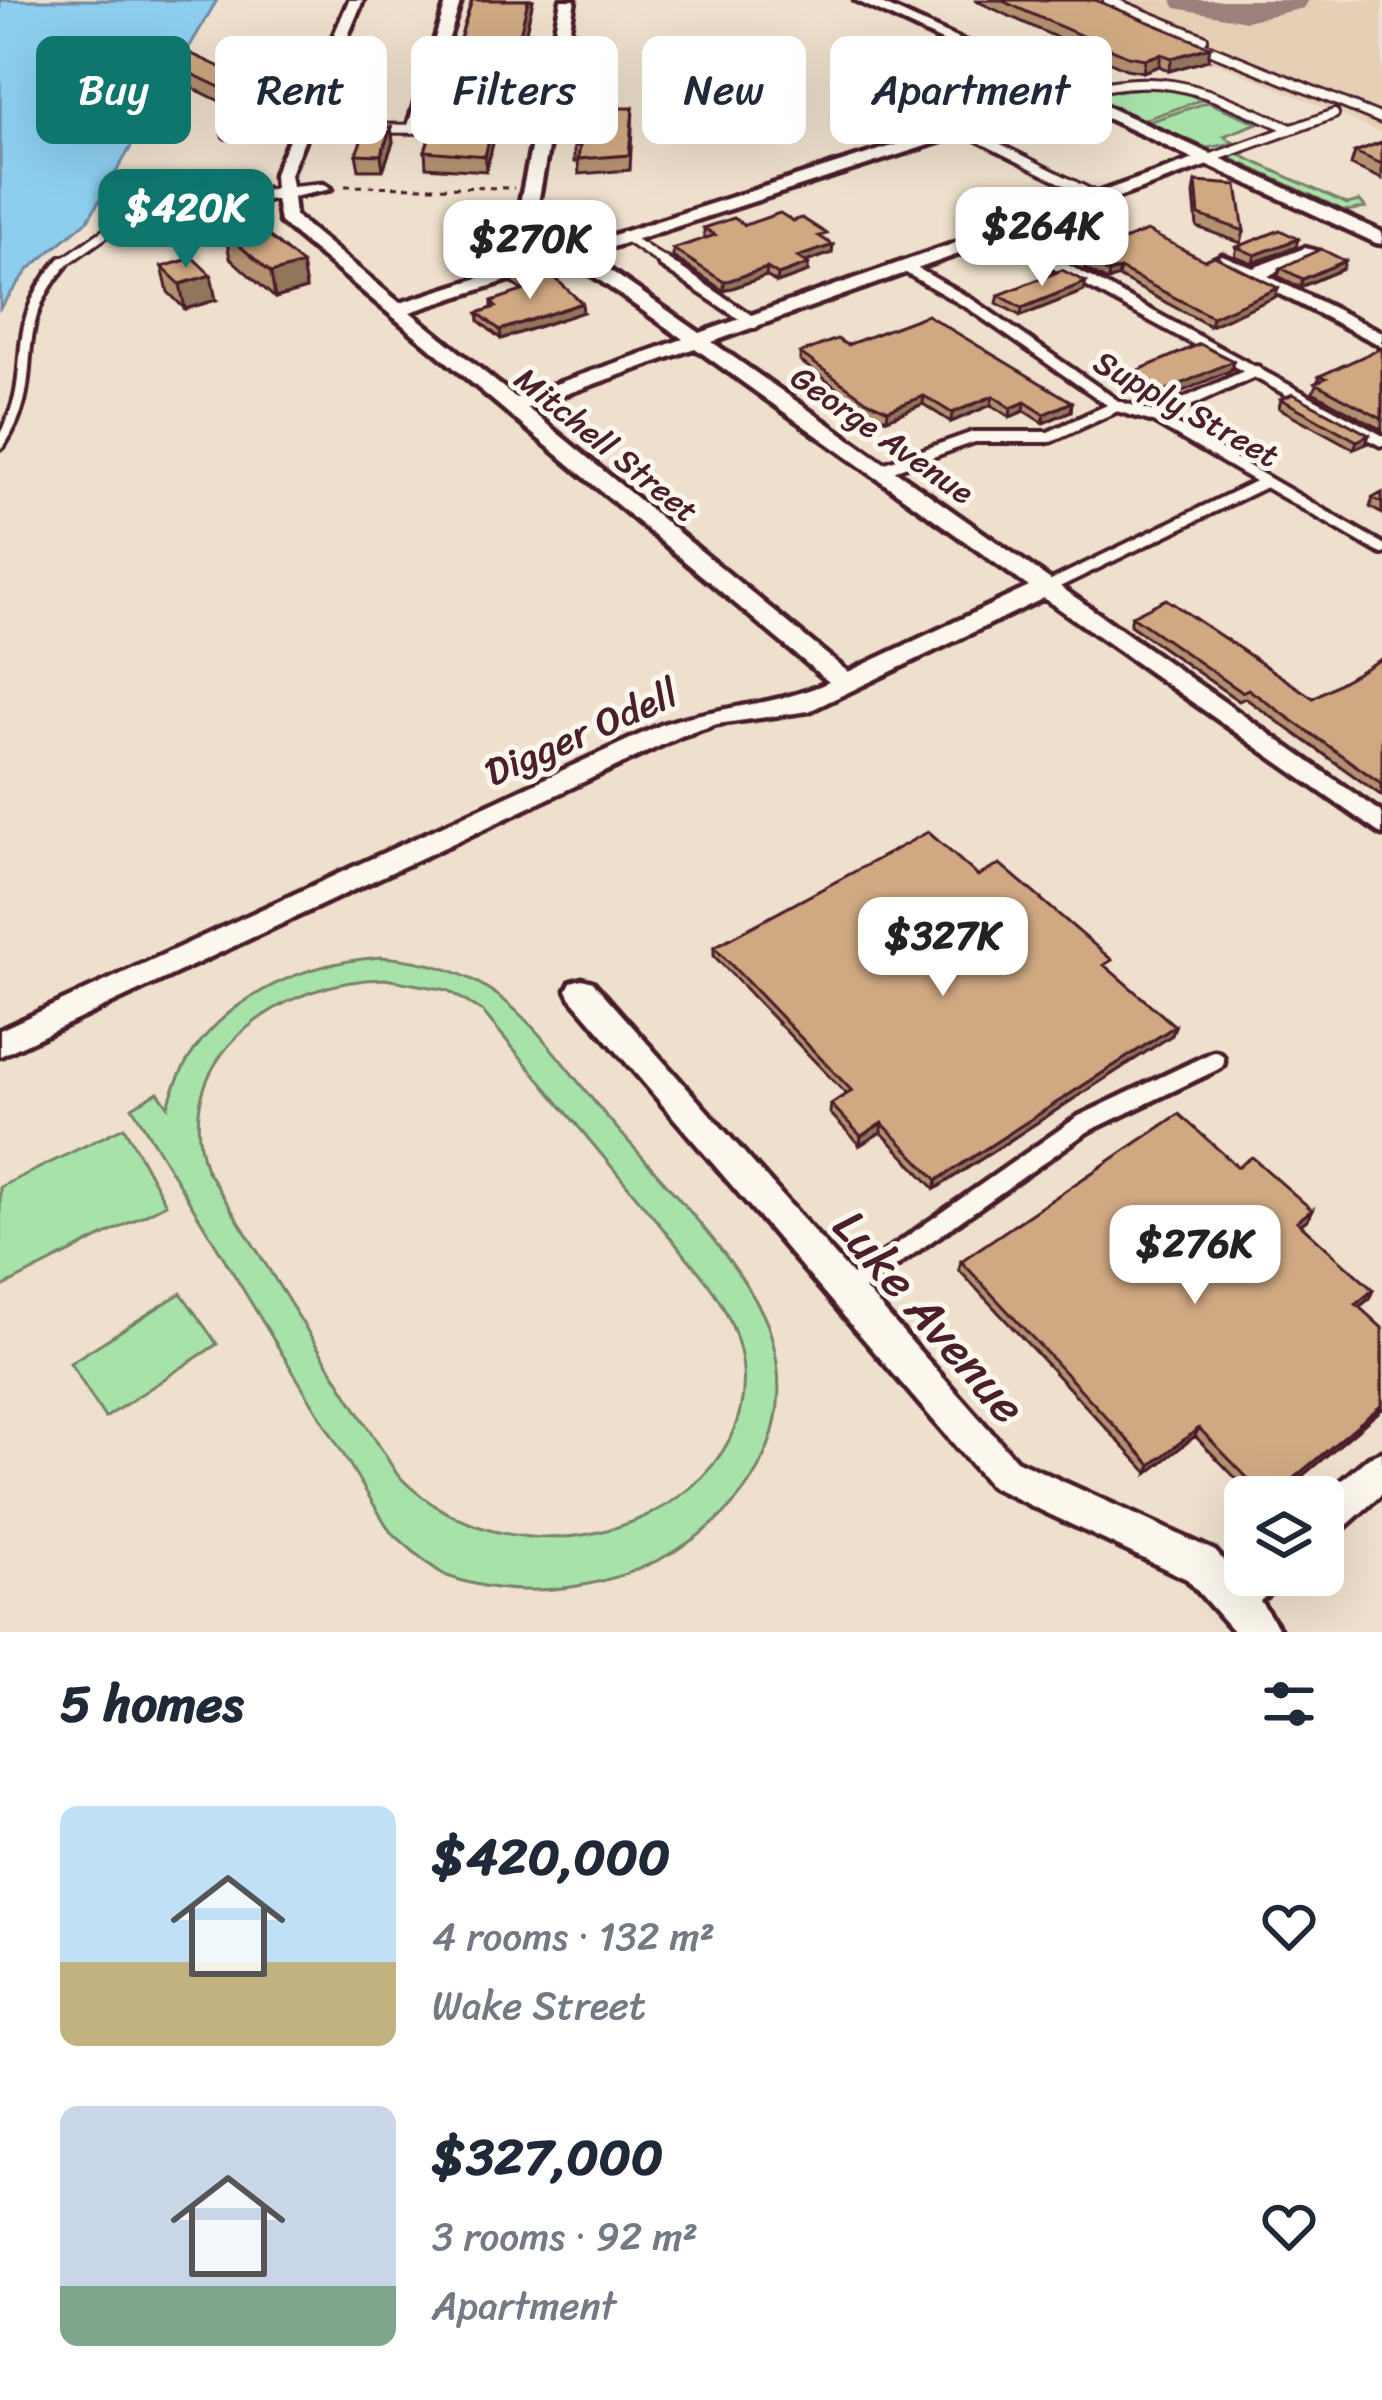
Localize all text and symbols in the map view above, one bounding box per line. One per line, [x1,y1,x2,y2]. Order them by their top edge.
chip: Buy [36,36,191,144]
chip: Rent [215,36,387,144]
chip: Filters [411,36,618,144]
chip: New [642,36,806,144]
chip: Apartment [830,36,1112,144]
pin: $420K [102,169,270,271]
text: $420K [125,173,247,242]
pin: $264K [958,187,1126,289]
text: $264K [983,191,1102,260]
pin: $270K [446,200,614,302]
text: $270K [470,204,590,273]
street label: Supply Street [1083,334,1290,484]
street label: George Avenue [778,350,987,520]
street label: Mitchell Street [501,352,712,538]
street label: Digger Odell [473,659,690,806]
pin: $327K [859,897,1027,999]
text: $327K [885,901,1001,970]
street label: Luke Avenue [811,1189,1048,1444]
pin: $276K [1111,1205,1279,1307]
text: $276K [1137,1209,1253,1278]
map controls [1224,1476,1344,1596]
button: layers [1224,1476,1344,1596]
text: 5 homes [60,1659,243,1749]
icon: filters [1256,1671,1322,1737]
text: $420,000 [432,1812,670,1902]
icon: home [156,1854,300,1998]
icon: heart [1256,1893,1322,1959]
text: 4 rooms · 132 m² [432,1902,715,1971]
text: Wake Street [432,1971,646,2040]
text: $327,000 [432,2112,663,2202]
icon: home [156,2154,300,2298]
icon: heart [1256,2193,1322,2259]
text: 3 rooms · 92 m² [432,2202,698,2271]
text: Apartment [432,2271,616,2340]

